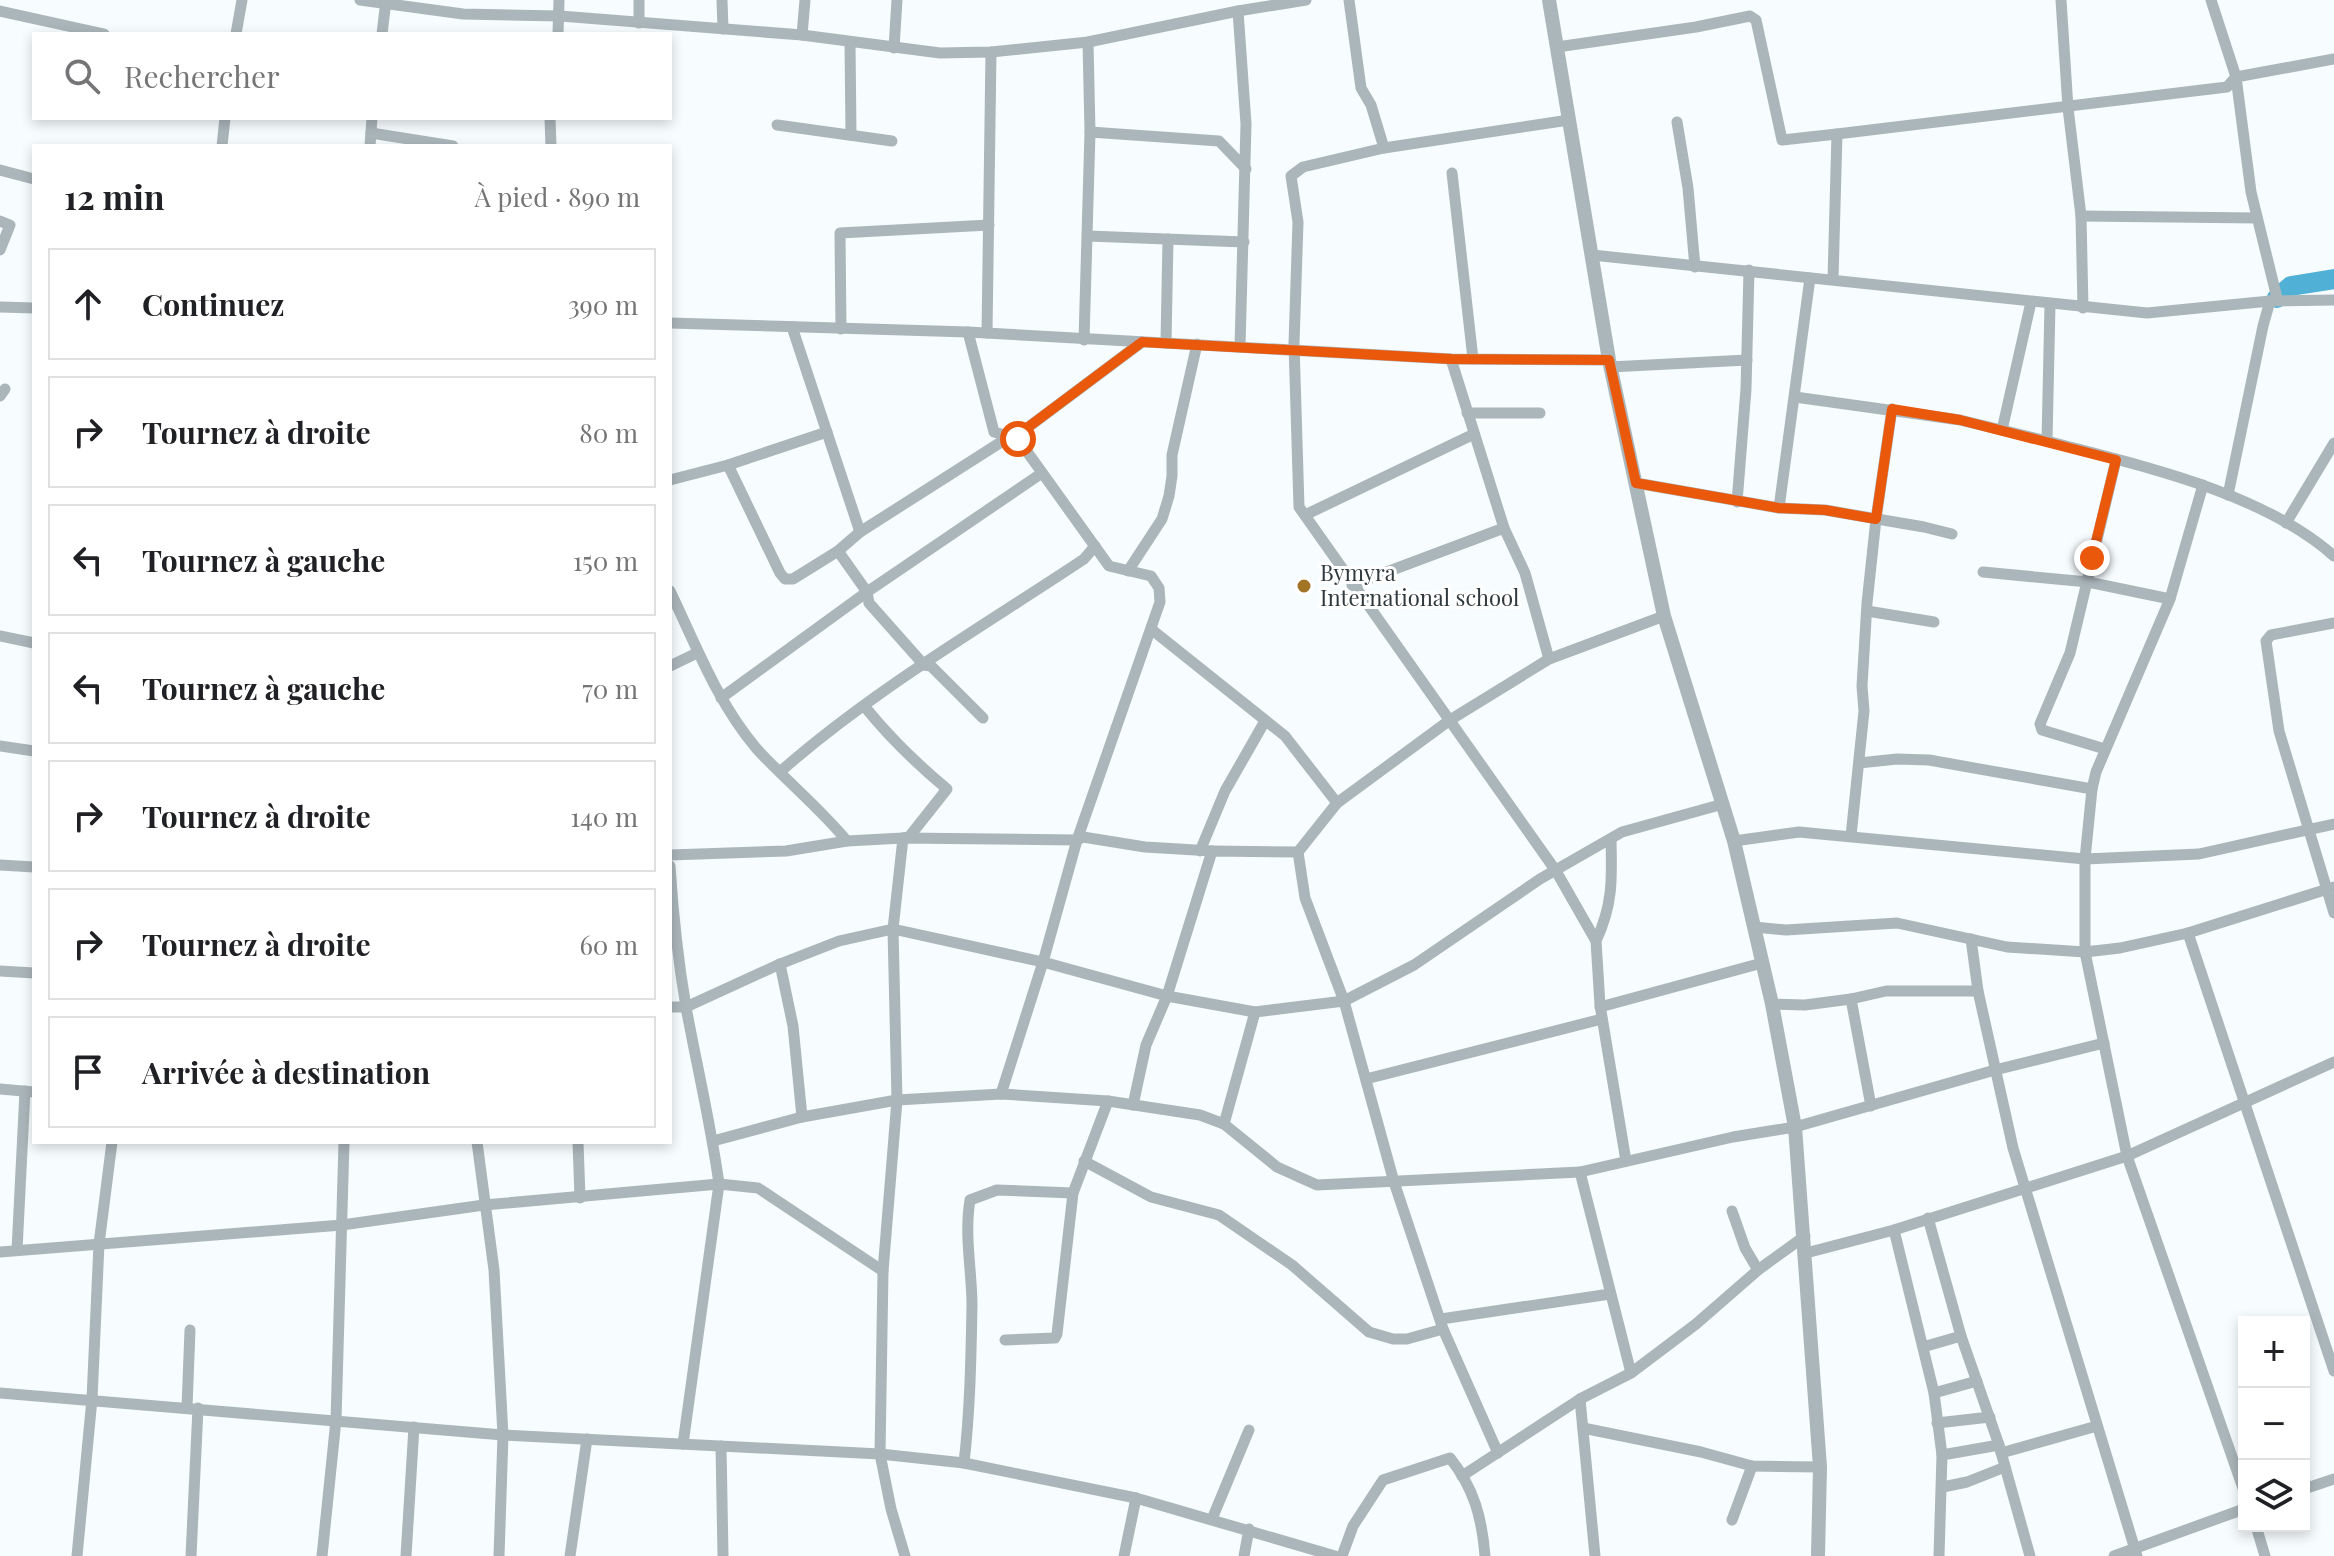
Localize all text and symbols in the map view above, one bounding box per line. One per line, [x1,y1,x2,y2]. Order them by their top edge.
search box [32,32,672,120]
icon: search [60,54,104,98]
text: Rechercher [124,56,280,96]
text: 12 min [64,173,165,219]
text: À pied · 890 m [474,179,640,214]
icon: ahead [66,282,110,326]
text: Continuez [142,284,284,324]
text: 390 m [568,287,638,322]
icon: right [66,410,110,454]
text: Tournez à droite [142,412,371,452]
text: 80 m [579,415,638,450]
route start [1000,421,1036,457]
icon: left [66,538,110,582]
text: Tournez à gauche [142,540,385,580]
route end [2074,540,2110,576]
text: 150 m [573,543,638,578]
place label: Bymyra International school [1320,557,1519,612]
marker: Bymyra International school [1295,577,1313,595]
icon: left [66,666,110,710]
text: Tournez à gauche [142,668,385,708]
text: 70 m [582,671,638,706]
icon: right [66,794,110,838]
text: Tournez à droite [142,796,371,836]
text: 140 m [570,799,638,834]
icon: right [66,922,110,966]
text: Tournez à droite [142,924,371,964]
text: 60 m [579,927,638,962]
icon: arrive [66,1050,110,1094]
text: Arrivée à destination [142,1052,430,1092]
map controls [2238,1316,2310,1532]
button: + [2238,1316,2310,1388]
button: − [2238,1388,2310,1460]
button: layers [2238,1460,2310,1532]

